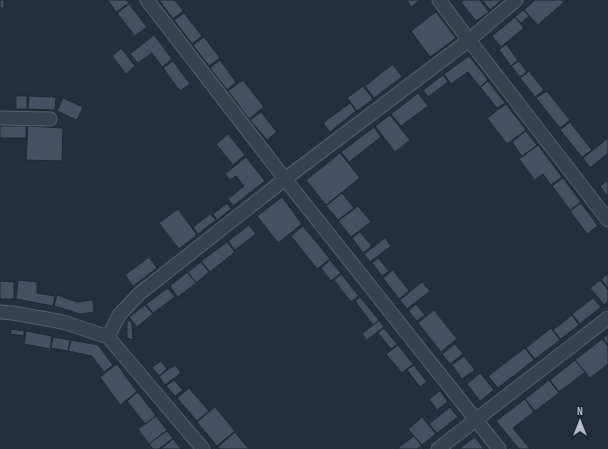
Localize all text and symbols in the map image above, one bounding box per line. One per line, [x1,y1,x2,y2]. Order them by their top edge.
north arrow [560,401,600,441]
text: N [577,405,583,418]

